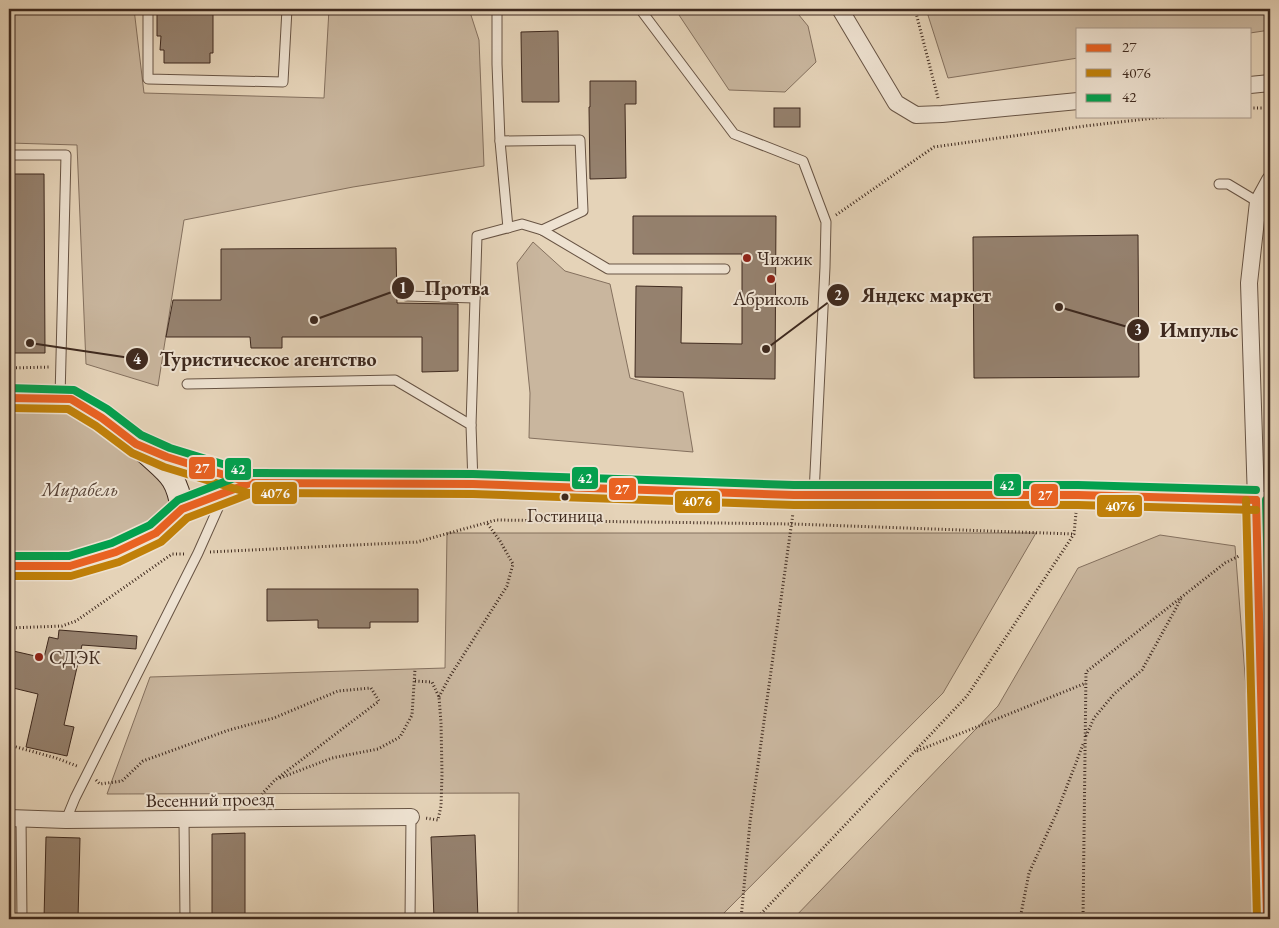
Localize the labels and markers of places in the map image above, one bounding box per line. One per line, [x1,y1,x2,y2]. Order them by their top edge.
place label: Чижик [757,246,812,271]
marker: Чижик [741,252,753,264]
callout: Протва [390,270,499,305]
marker: Абриколь [765,273,777,285]
callout: Яндекс маркет [826,277,1001,312]
place label: Абриколь [732,286,809,311]
callout: Импульс [1125,313,1249,348]
callout: Туристическое агентство [124,341,386,376]
marker: Гостиница [560,492,570,502]
place label: Гостиница [527,504,604,527]
place label: СДЭК [49,645,101,670]
marker: СДЭК [33,651,45,663]

